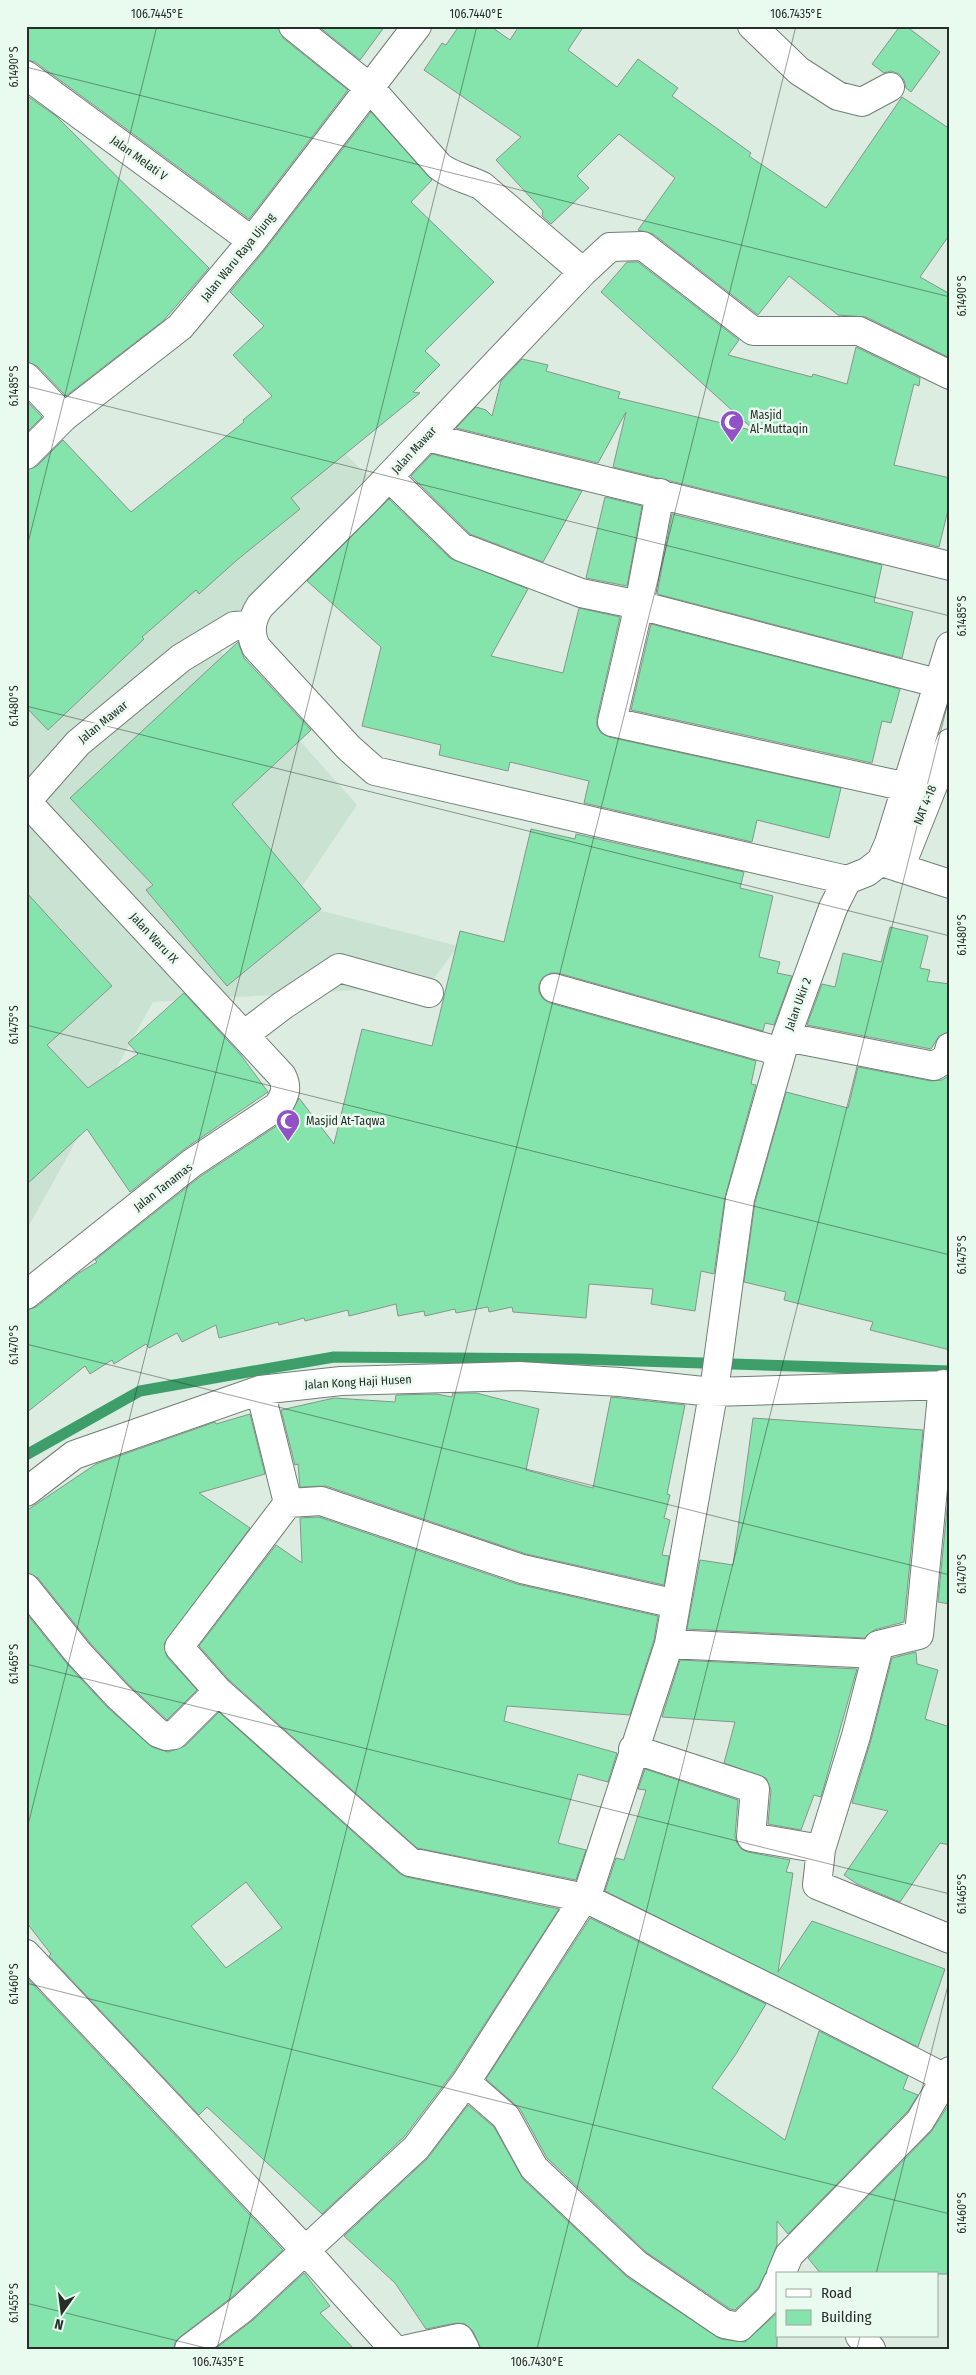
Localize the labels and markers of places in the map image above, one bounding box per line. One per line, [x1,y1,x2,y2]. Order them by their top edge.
place label: Masjid Al-Muttaqin [750,408,808,436]
mosque icon: Masjid Al-Muttaqin [719,409,745,443]
mosque icon: Masjid At-Taqwa [275,1108,301,1142]
place label: Masjid At-Taqwa [306,1114,385,1128]

